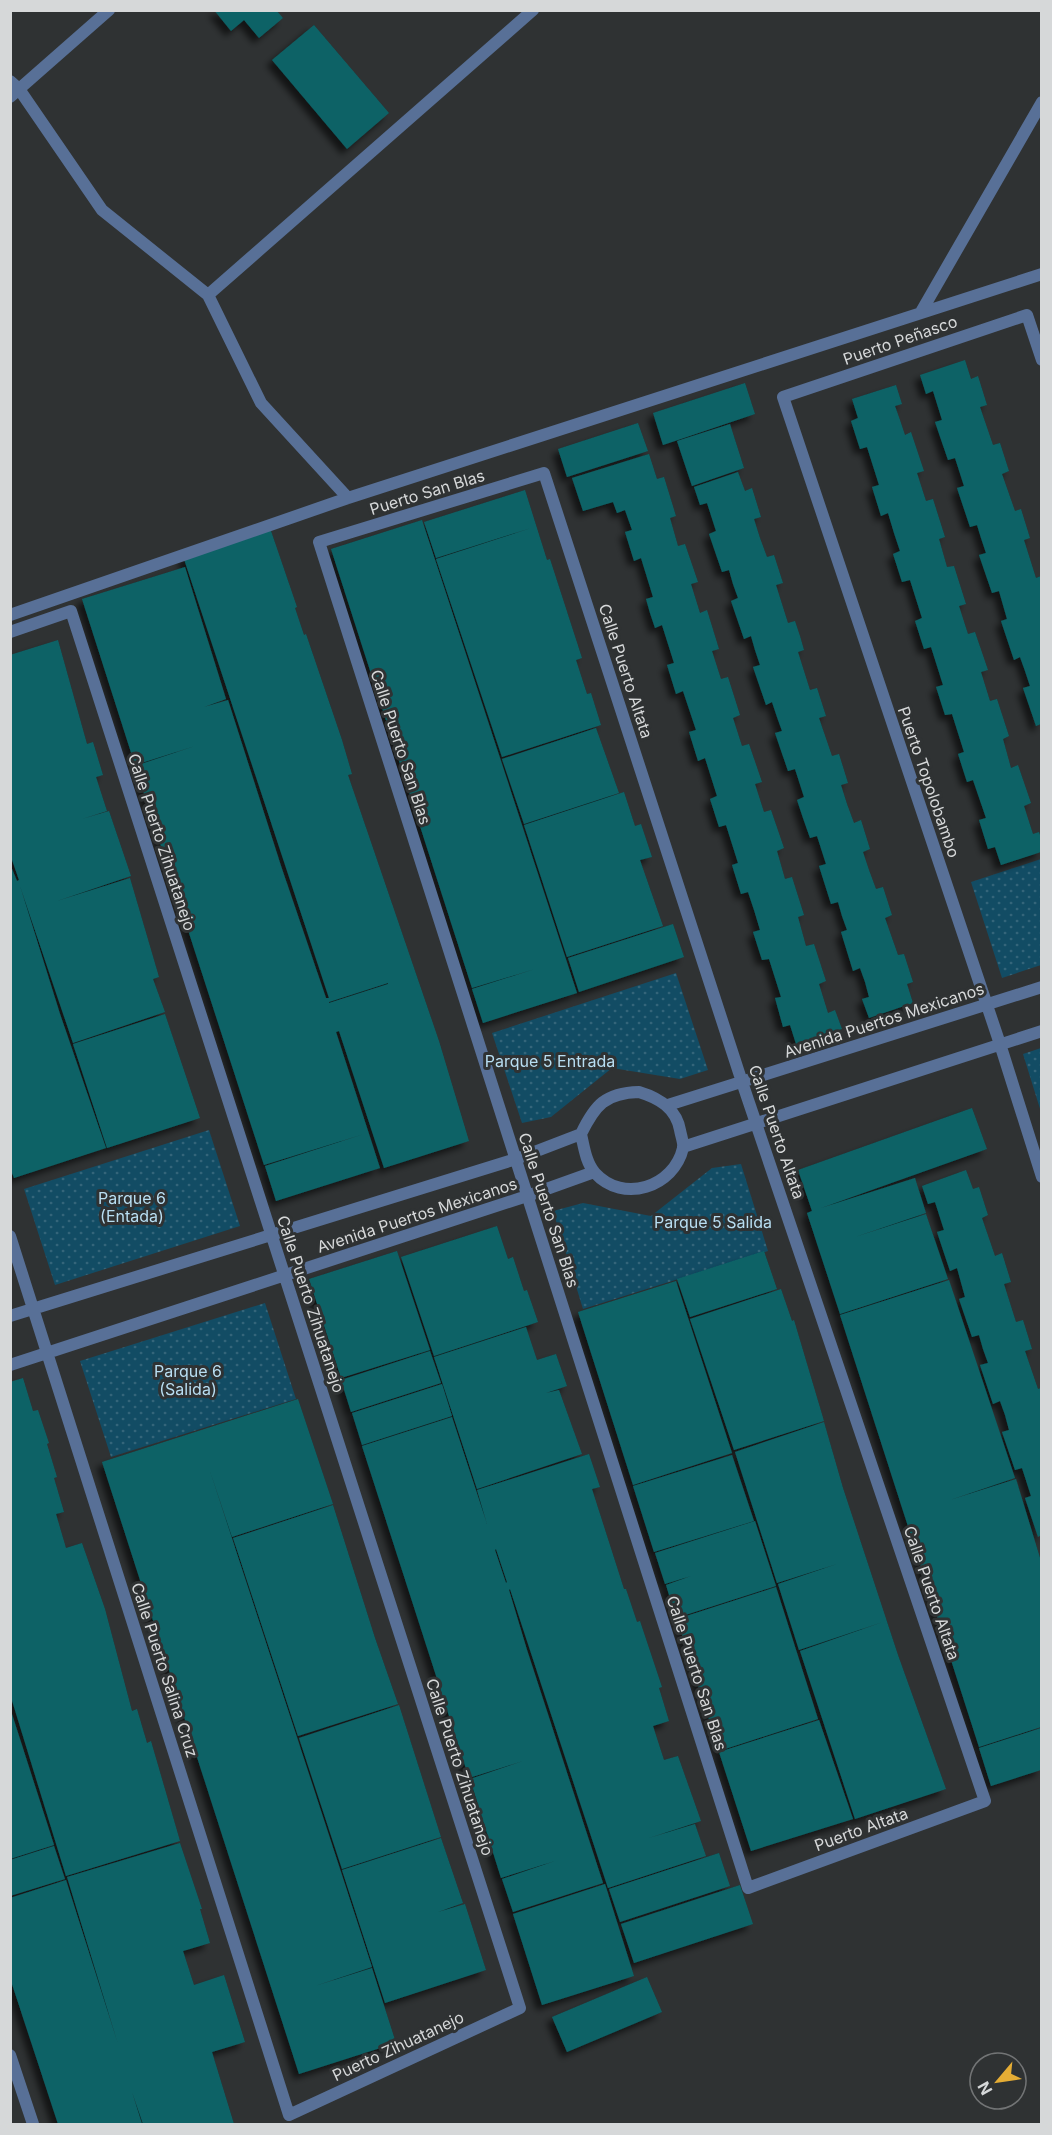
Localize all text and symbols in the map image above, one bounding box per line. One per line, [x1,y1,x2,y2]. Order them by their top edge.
street label: Puerto Peñasco [840,311,960,369]
street label: Puerto San Blas [367,465,487,519]
street label: Calle Puerto Altata [595,601,657,741]
street label: Calle Puerto San Blas [367,667,435,827]
street label: Puerto Topolobambo [894,704,964,860]
street label: Calle Puerto Zihuatanejo [124,751,200,933]
street label: Avenida Puertos Mexicanos [781,978,987,1062]
park label: Parque 5 Entrada [485,1051,615,1071]
street label: Calle Puerto Altata [745,1062,809,1202]
street label: Calle Puerto San Blas [515,1130,583,1290]
street label: Avenida Puertos Mexicanos [314,1173,520,1257]
park label: Parque 6 (Entada) [98,1188,166,1226]
park label: Parque 5 Salida [654,1212,772,1232]
street label: Calle Puerto Zihuatanejo [273,1213,349,1395]
park label: Parque 6 (Salida) [154,1361,222,1399]
street label: Calle Puerto Altata [900,1523,964,1663]
street label: Calle Puerto Salina Cruz [127,1580,203,1760]
street label: Calle Puerto San Blas [663,1593,731,1753]
street label: Calle Puerto Zihuatanejo [422,1676,498,1858]
street label: Puerto Altata [811,1803,911,1855]
street label: Puerto Zihuatanejo [329,2007,467,2085]
north arrow [968,2051,1028,2111]
text: N [973,2078,997,2098]

